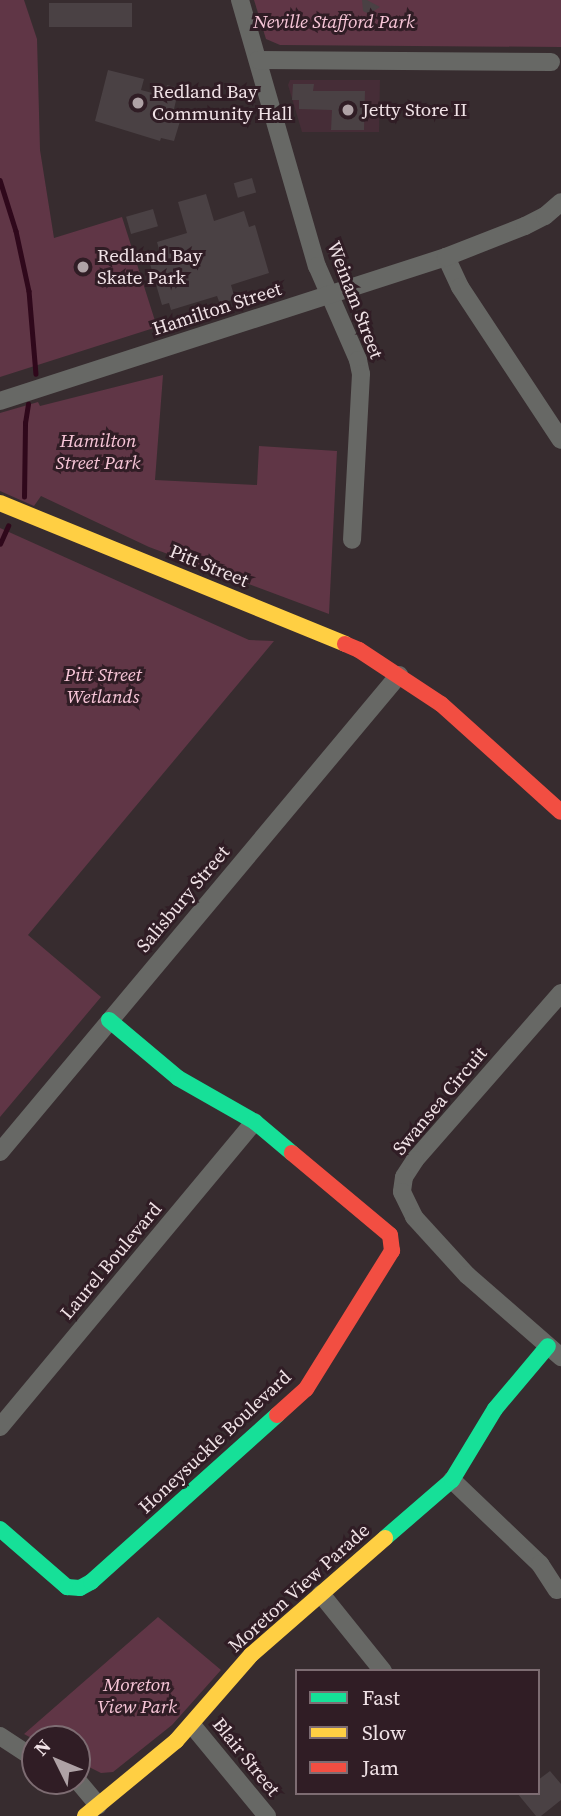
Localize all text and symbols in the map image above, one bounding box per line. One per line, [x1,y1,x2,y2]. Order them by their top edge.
park label: Neville Stafford Park [253,11,415,33]
place label: Redland Bay Community Hall [152,81,293,125]
marker: Redland Bay Community Hall [130,95,146,111]
place label: Jetty Store II [362,99,467,121]
marker: Jetty Store II [340,102,356,118]
street label: Weinam Street [322,238,388,362]
place label: Redland Bay Skate Park [97,245,203,289]
marker: Redland Bay Skate Park [75,259,91,275]
street label: Hamilton Street [150,277,284,341]
park label: Hamilton Street Park [56,430,140,474]
street label: Pitt Street [166,540,252,592]
park label: Pitt Street Wetlands [64,664,142,708]
street label: Salisbury Street [132,841,234,957]
street label: Swansea Circuit [388,1042,492,1160]
street label: Laurel Boulevard [56,1198,166,1324]
street label: Honeysuckle Boulevard [134,1366,296,1518]
street label: Moreton View Parade [224,1519,374,1657]
legend [295,1669,540,1795]
park label: Moreton View Park [97,1674,177,1718]
text: Fast [362,1683,400,1712]
street label: Blair Street [208,1713,284,1801]
text: Slow [362,1718,406,1747]
north arrow [21,1725,91,1795]
text: N [28,1733,56,1761]
text: Jam [362,1753,399,1782]

